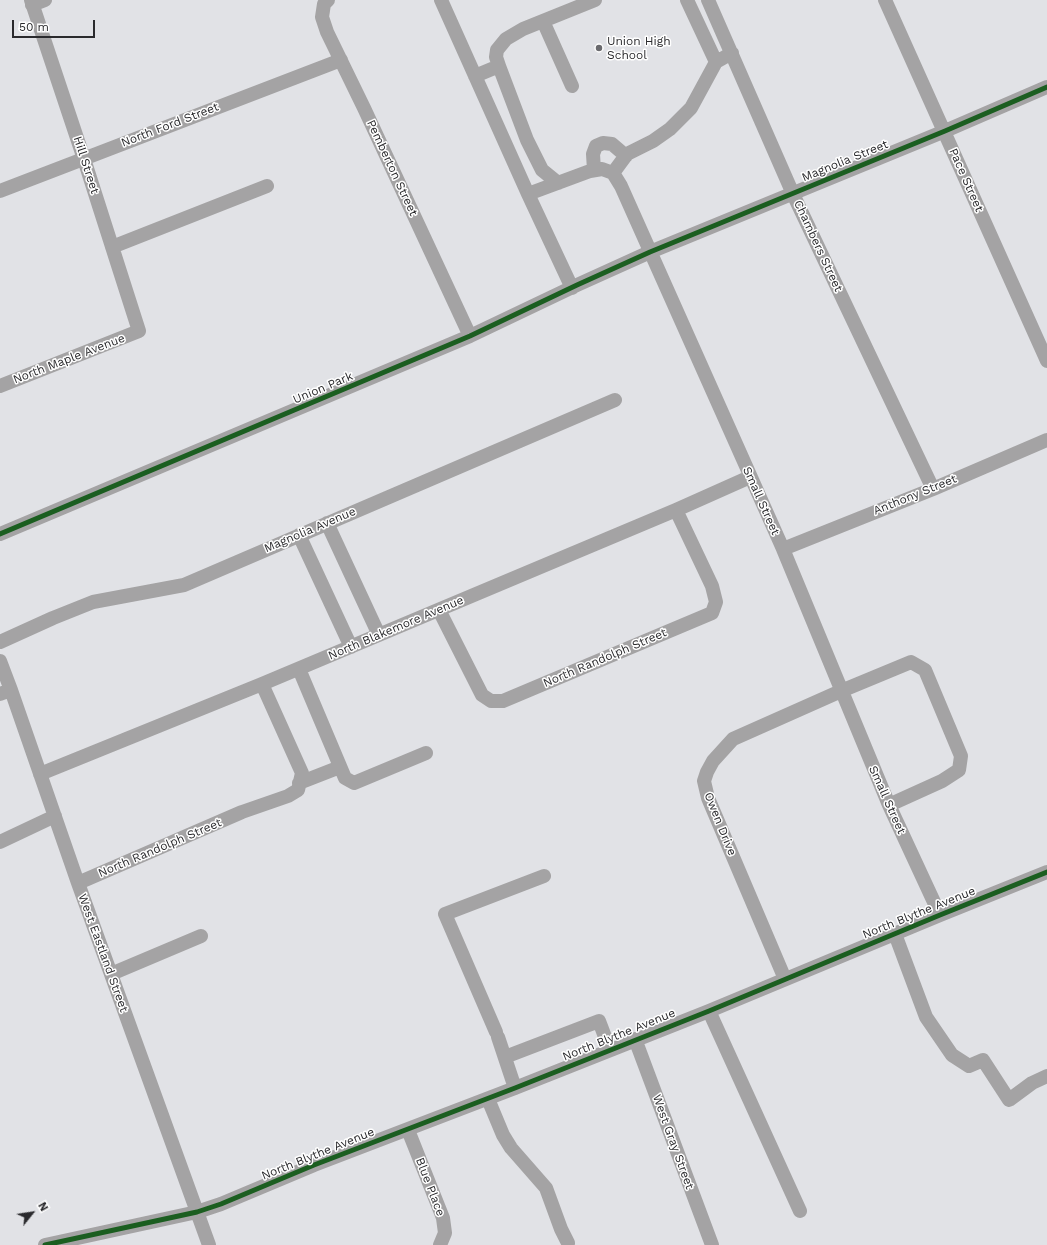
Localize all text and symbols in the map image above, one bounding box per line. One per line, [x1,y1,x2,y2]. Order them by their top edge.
scale bar [14,12,97,38]
text: 50 m [19,20,49,34]
place label: Union High School [607,34,671,62]
marker: Union High School [594,43,604,53]
street label: North Ford Street [119,100,221,150]
street label: Pemberton Street [363,118,421,218]
street label: Hill Street [70,134,102,196]
street label: Magnolia Street [800,137,890,185]
street label: Pace Street [946,146,986,214]
street label: Chambers Street [790,198,846,294]
street label: North Maple Avenue [11,331,127,387]
street label: Union Park [291,369,355,407]
street label: Small Street [739,465,783,537]
street label: Anthony Street [871,472,959,518]
street label: Magnolia Avenue [262,504,358,556]
street label: North Blakemore Avenue [326,593,466,663]
street label: North Randolph Street [541,625,669,691]
street label: Small Street [865,764,909,836]
street label: Owen Drive [701,790,739,858]
street label: North Randolph Street [96,815,224,881]
street label: North Blythe Avenue [861,884,977,942]
street label: West Eastland Street [75,892,131,1014]
street label: North Blythe Avenue [561,1006,677,1064]
street label: West Gray Street [649,1093,697,1191]
street label: North Blythe Avenue [260,1125,376,1183]
street label: Blue Place [412,1156,448,1218]
north arrow [12,1193,52,1233]
text: N [35,1200,50,1214]

